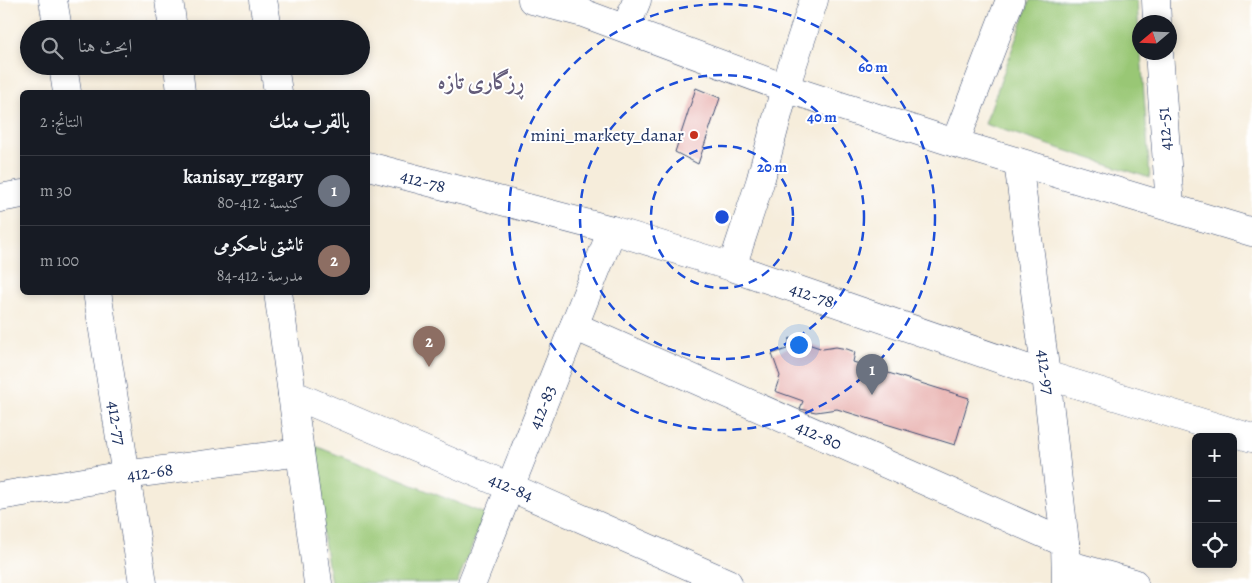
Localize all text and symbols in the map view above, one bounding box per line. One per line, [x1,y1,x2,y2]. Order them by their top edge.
north arrow [1132,15,1177,60]
search box [20,20,370,75]
text: ابحث هنا [78,33,132,59]
icon: search [38,34,66,62]
text: 60 m [858,57,888,77]
district label: ڕزگاری تازە [438,67,525,100]
street label: 412-51 [1151,106,1177,152]
text: بالقرب منك [269,107,350,135]
text: 40 m [807,107,837,127]
text: النتائج: 2 [40,111,83,133]
place label: mini_markety_danar [530,123,684,147]
marker: mini_markety_danar [688,129,700,141]
text: 20 m [757,157,787,177]
street label: 412-78 [398,163,448,199]
text: kanisay_rzgary [183,164,303,190]
text: 30 m [40,180,72,202]
text: 1 [331,180,337,202]
text: كنيسة · 412-80 [217,192,303,214]
centre of rings [713,208,731,226]
text: ئاشتی ناحکومی [214,232,303,258]
text: 100 m [40,250,79,272]
text: 2 [330,250,338,272]
text: مدرسة · 412-84 [217,265,303,287]
street label: 412-78 [786,276,838,314]
pin: 2 [413,326,445,367]
your location [786,332,812,358]
street label: 412-97 [1031,348,1061,396]
pin: 1 [856,354,888,395]
street label: 412-83 [522,381,562,433]
street label: 412-77 [102,399,132,447]
street label: 412-80 [792,414,846,456]
map controls [1192,433,1237,568]
button: + [1192,433,1237,478]
street label: 412-68 [125,457,175,487]
street label: 412-84 [485,467,537,507]
button: − [1192,478,1237,523]
button: locate [1192,523,1237,568]

